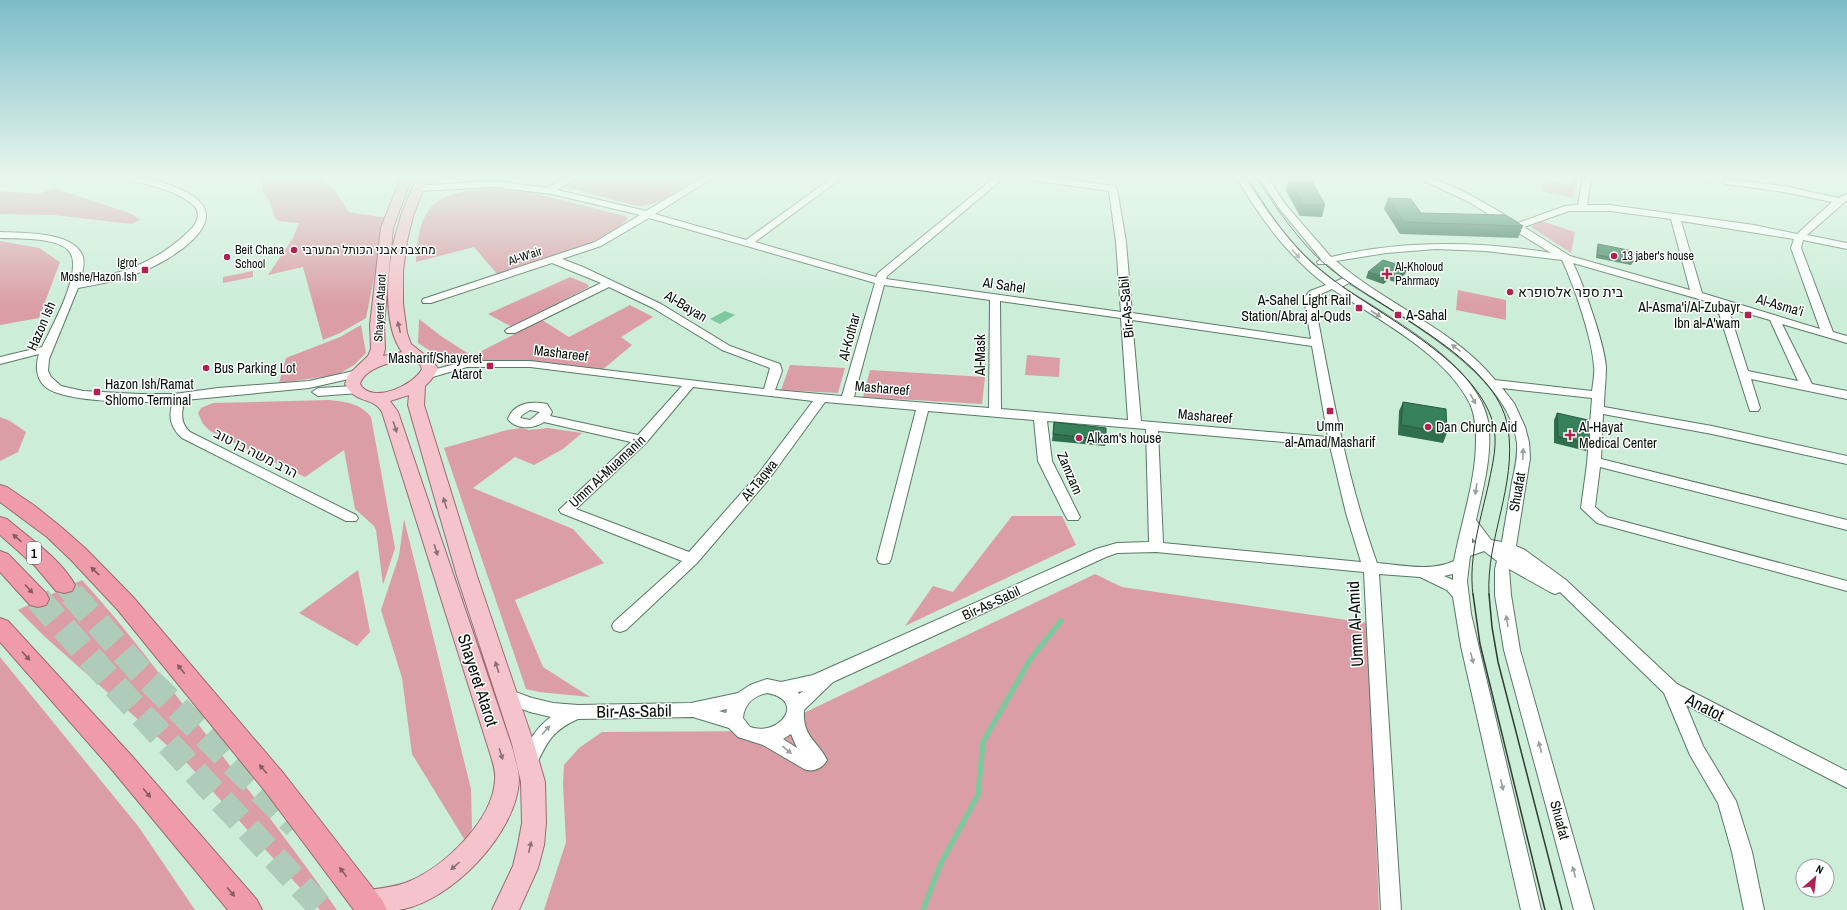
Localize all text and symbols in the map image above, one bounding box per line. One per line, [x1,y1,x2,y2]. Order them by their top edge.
place label: Beit Chana School [235,242,285,272]
place label: מחצבת אבני הכותל המערבי [302,242,436,258]
street label: Al-W'air [505,243,545,269]
marker: מחצבת אבני הכותל המערבי [289,245,299,255]
place label: 13 jaber's house [1622,248,1694,264]
one-way arrow [1291,249,1300,260]
marker: 13 jaber's house [1609,251,1619,261]
marker: Beit Chana School [222,252,232,262]
place label: Igrot Moshe/Hazon Ish [60,255,137,285]
place label: Al-Kholoud Pahrmacy [1394,259,1443,289]
marker: Igrot Moshe/Hazon Ish [140,265,150,275]
marker: Al-Kholoud Pahrmacy [1382,269,1392,279]
street label: Shayeret Atarot [370,273,390,342]
street label: Al Sahel [981,273,1026,297]
street label: Bir-As-Sabil [1114,275,1138,339]
place label: בית ספר אלסופרא [1518,283,1624,301]
street label: Al-Bayan [661,286,711,326]
marker: בית ספר אלסופרא [1505,287,1515,297]
street label: Al-Asma'i [1753,289,1806,320]
place label: A-Sahel Light Rail Station/Abraj al-Quds [1241,291,1351,325]
place label: Al-Asma'i/Al-Zubayr Ibn al-A'wam [1637,298,1740,332]
street label: Hazon Ish [23,299,59,353]
marker: A-Sahel Light Rail Station/Abraj al-Quds [1354,303,1364,313]
place label: A-Sahal [1405,306,1447,324]
one-way arrow [1371,310,1381,318]
marker: A-Sahal [1393,310,1403,320]
marker: Al-Asma'i/Al-Zubayr Ibn al-A'wam [1743,310,1753,320]
street label: Al-Kothar [834,311,864,363]
one-way arrow [396,321,402,334]
street label: Al-Mask [971,334,989,377]
street label: Mashareef [533,341,590,365]
one-way arrow [1450,344,1461,353]
place label: Masharif/Shayeret Atarot [388,349,482,383]
place label: Bus Parking Lot [214,359,296,377]
marker: Masharif/Shayeret Atarot [485,361,495,371]
marker: Bus Parking Lot [201,363,211,373]
place label: Hazon Ish/Ramat Shlomo Terminal [105,375,194,409]
street label: Mashareef [854,377,911,399]
marker: Hazon Ish/Ramat Shlomo Terminal [92,387,102,397]
one-way arrow [1469,393,1476,405]
street label: Mashareef [1177,405,1234,427]
marker: Umm al-Amad/Masharif [1325,406,1335,416]
place label: Umm al-Amad/Masharif [1285,417,1376,451]
place label: Dan Church Aid [1436,418,1517,436]
place label: Al-Hayat Medical Center [1578,418,1657,452]
one-way arrow [392,421,398,433]
marker: Dan Church Aid [1423,422,1433,432]
street label: הרב משה בן טוב [211,424,301,482]
place label: Alkam's house [1086,429,1161,447]
marker: Al-Hayat Medical Center [1564,429,1576,441]
street label: Umm Al-Muamanin [565,431,649,511]
marker: Alkam's house [1074,433,1084,443]
one-way arrow [1519,448,1526,460]
street label: Zamzam [1053,449,1087,497]
street label: At-Taqwa [736,455,782,505]
street label: Shuafat [1505,471,1529,513]
one-way arrow [1472,483,1478,495]
one-way arrow [442,497,448,509]
one-way arrow [12,534,22,543]
road number: 1 [27,542,41,564]
one-way arrow [433,544,439,556]
one-way arrow [90,566,100,576]
street label: Umm Al-Amid [1341,580,1368,668]
street label: Bir-As-Sabil [959,582,1023,624]
one-way arrow [25,583,34,594]
one-way arrow [1504,615,1510,627]
street label: Shayeret Atarot [453,631,504,729]
one-way arrow [21,652,30,661]
one-way arrow [1469,652,1475,664]
one-way arrow [494,661,500,673]
one-way arrow [176,663,185,674]
street label: Anatot [1681,687,1729,726]
street label: Bir-As-Sabil [596,698,672,723]
one-way arrow [541,725,550,735]
one-way arrow [1537,741,1543,753]
one-way arrow [781,746,792,755]
one-way arrow [499,748,505,760]
one-way arrow [259,764,268,775]
one-way arrow [1499,779,1505,791]
one-way arrow [142,788,151,798]
street label: Shuafat [1546,799,1574,841]
one-way arrow [528,841,534,853]
north arrow [1795,858,1835,898]
text: N [1814,861,1826,877]
one-way arrow [449,862,460,871]
one-way arrow [1571,866,1577,878]
one-way arrow [339,867,347,877]
one-way arrow [227,886,236,897]

